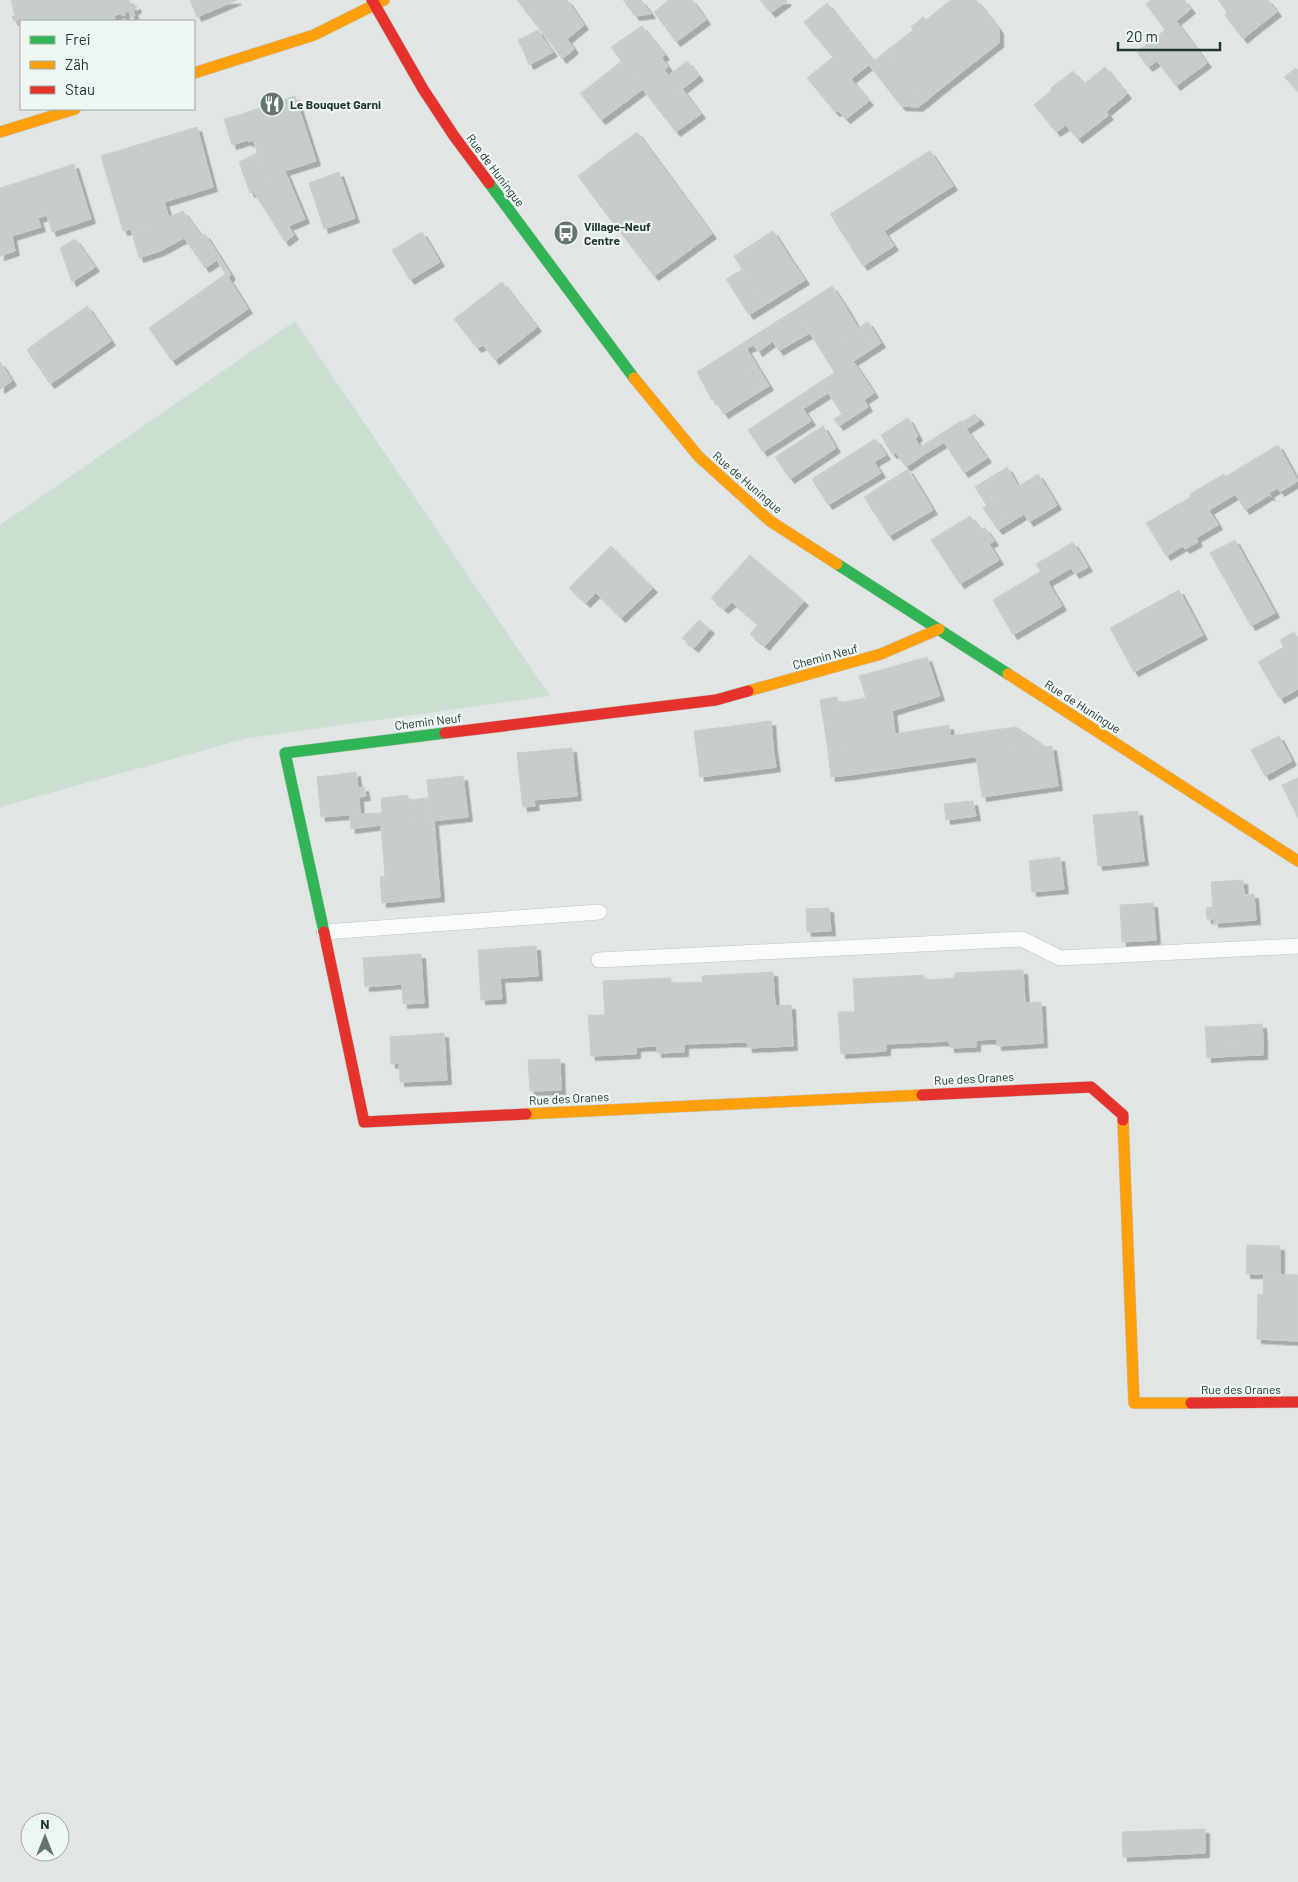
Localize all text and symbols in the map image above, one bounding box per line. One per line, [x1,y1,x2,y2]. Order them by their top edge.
legend [20,20,195,110]
scale bar [1118,20,1220,52]
text: 20 m [1126,27,1158,45]
text: Frei [65,30,91,48]
text: Zäh [65,55,89,73]
text: Stau [65,80,95,98]
restaurant icon: Le Bouquet Garni [259,91,285,117]
place label: Le Bouquet Garni [290,97,381,111]
street label: Rue de Huningue [464,131,528,209]
place label: Village-Neuf Centre [584,219,651,247]
bus stop icon: Village-Neuf Centre [553,220,579,246]
street label: Rue de Huningue [710,448,786,516]
street label: Chemin Neuf [791,641,859,671]
street label: Rue de Huningue [1043,676,1123,736]
street label: Chemin Neuf [394,710,462,732]
street label: Rue des Oranes [934,1069,1015,1087]
street label: Rue des Oranes [529,1089,610,1107]
street label: Rue des Oranes [1201,1382,1281,1396]
north arrow [20,1812,70,1862]
text: N [40,1815,50,1832]

